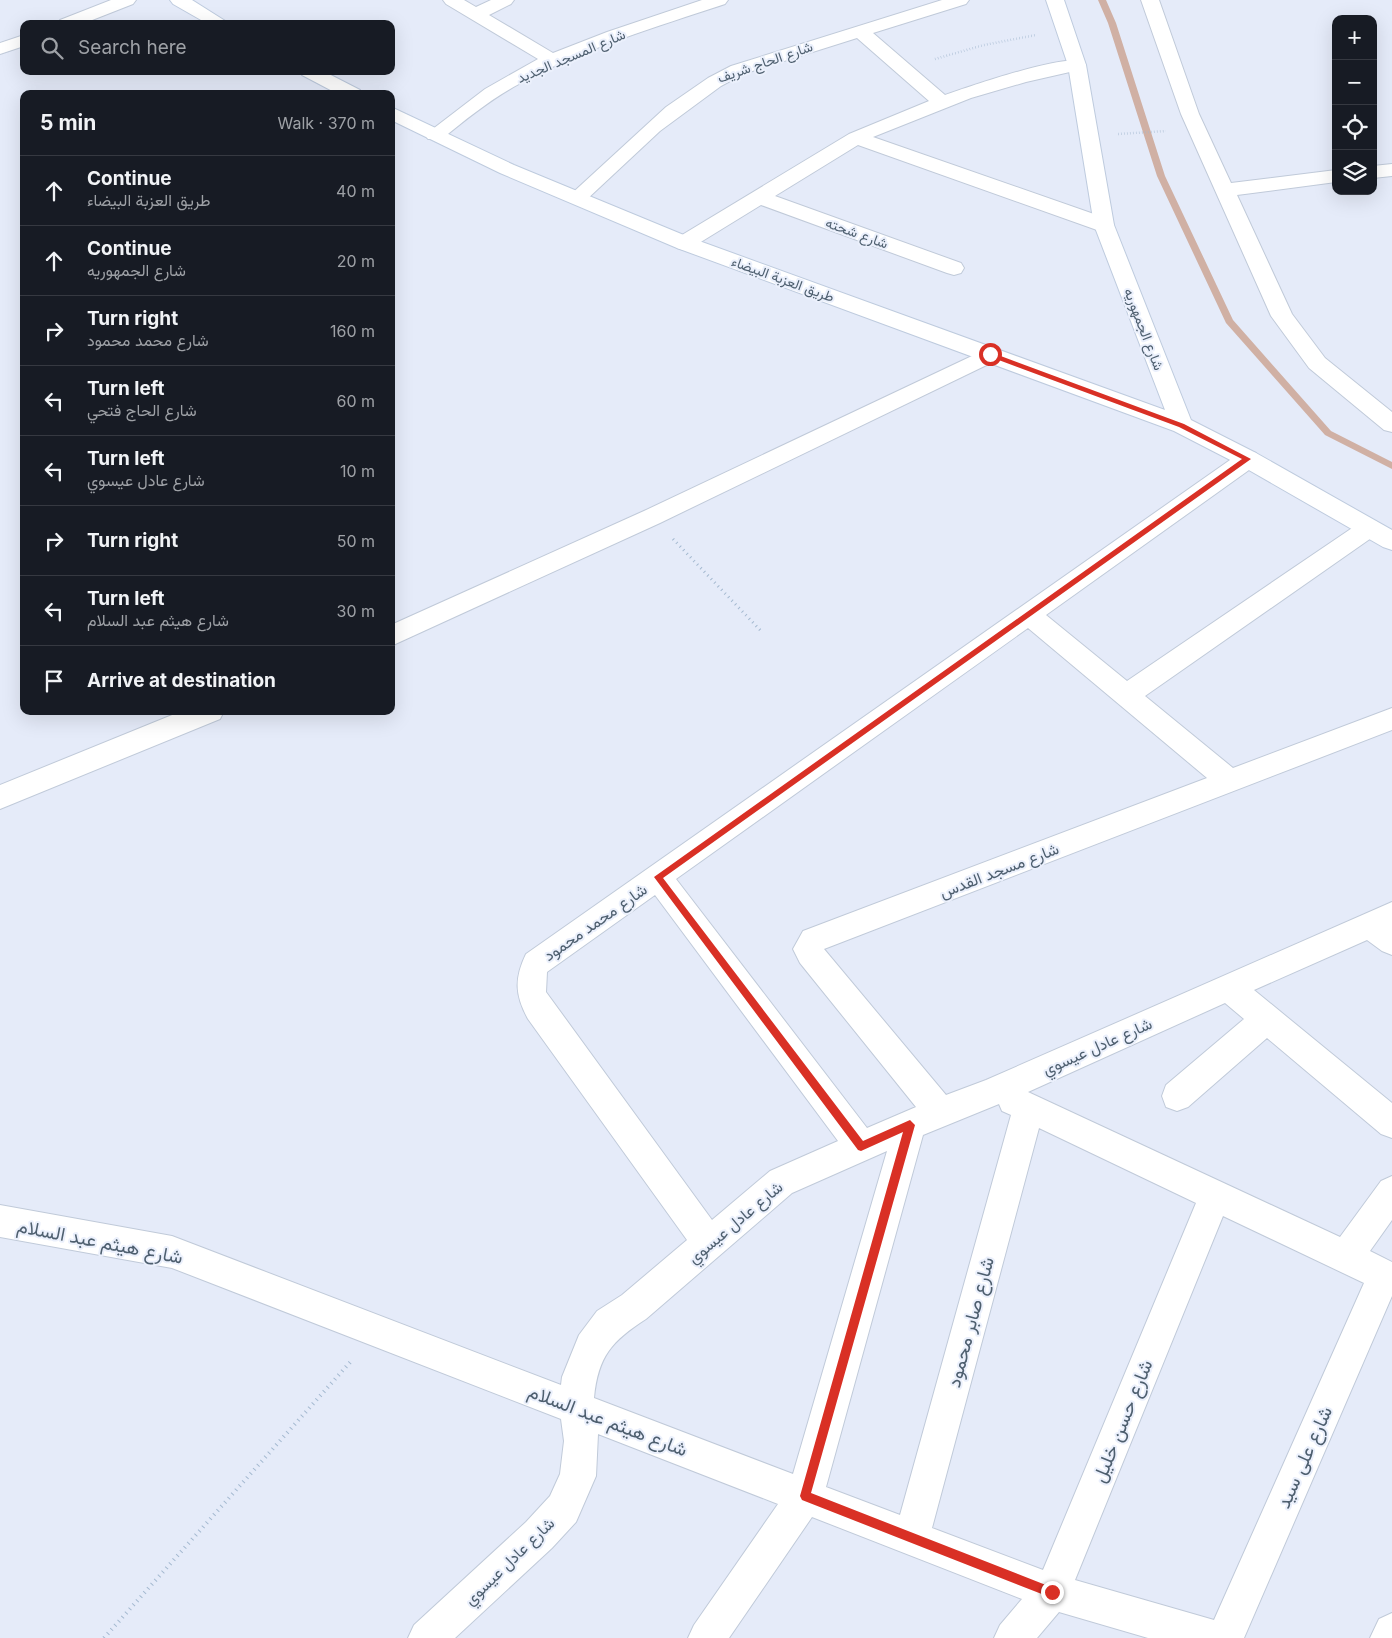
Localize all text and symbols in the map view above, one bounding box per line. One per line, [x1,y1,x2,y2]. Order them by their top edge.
map controls [1332,15,1377,195]
button: + [1332,15,1377,60]
search box [20,20,395,75]
street label: شارع المسجد الجديد [514,25,629,89]
icon: search [38,34,66,62]
text: Search here [78,36,187,59]
street label: شارع الحاج شريف [715,37,816,89]
button: − [1332,60,1377,105]
button: locate [1332,105,1377,150]
text: 5 min [40,110,96,135]
text: Walk · 370 m [278,113,375,133]
button: layers [1332,150,1377,195]
text: Continue [87,167,172,190]
icon: ahead [40,177,68,205]
text: 40 m [336,181,375,201]
text: طريق العزبة البيضاء [87,190,210,210]
street label: شارع شحته [823,213,891,255]
text: Continue [87,237,172,260]
icon: ahead [40,247,68,275]
text: 20 m [337,251,375,271]
street label: طريق العزبة البيضاء [729,252,837,306]
text: شارع الجمهوريه [87,260,186,280]
street label: شارع الجمهوريه [1118,285,1168,373]
text: Turn right [87,307,178,330]
icon: right [40,317,68,345]
text: 160 m [330,321,375,341]
text: شارع محمد محمود [87,330,209,350]
route start [979,343,1002,366]
text: Turn left [87,377,165,400]
icon: left [40,387,68,415]
text: 60 m [336,391,375,411]
text: شارع الحاج فتحي [87,400,197,420]
text: Turn left [87,447,165,470]
icon: left [40,457,68,485]
text: 10 m [340,461,375,481]
text: شارع عادل عيسوي [87,470,205,490]
icon: right [40,527,68,555]
text: Turn right [87,529,178,552]
text: 50 m [337,531,375,551]
text: Turn left [87,587,165,610]
icon: left [40,597,68,625]
text: 30 m [337,601,375,621]
text: شارع هيثم عبد السلام [87,610,229,630]
icon: arrive [40,667,68,695]
text: Arrive at destination [87,669,276,692]
street label: شارع مسجد القدس [936,838,1062,904]
street label: شارع محمد محمود [539,879,652,967]
street label: شارع عادل عيسوي [1039,1013,1156,1083]
street label: شارع عادل عيسوي [684,1177,789,1271]
street label: شارع هيثم عبد السلام [15,1214,185,1270]
street label: شارع صابر محمود [942,1254,1000,1390]
street label: شارع حسن خليل [1087,1356,1158,1486]
street label: شارع هيثم عبد السلام [525,1380,691,1462]
street label: شارع على سيد [1272,1403,1338,1512]
street label: شارع عادل عيسوي [460,1513,561,1612]
route end [1041,1581,1064,1604]

